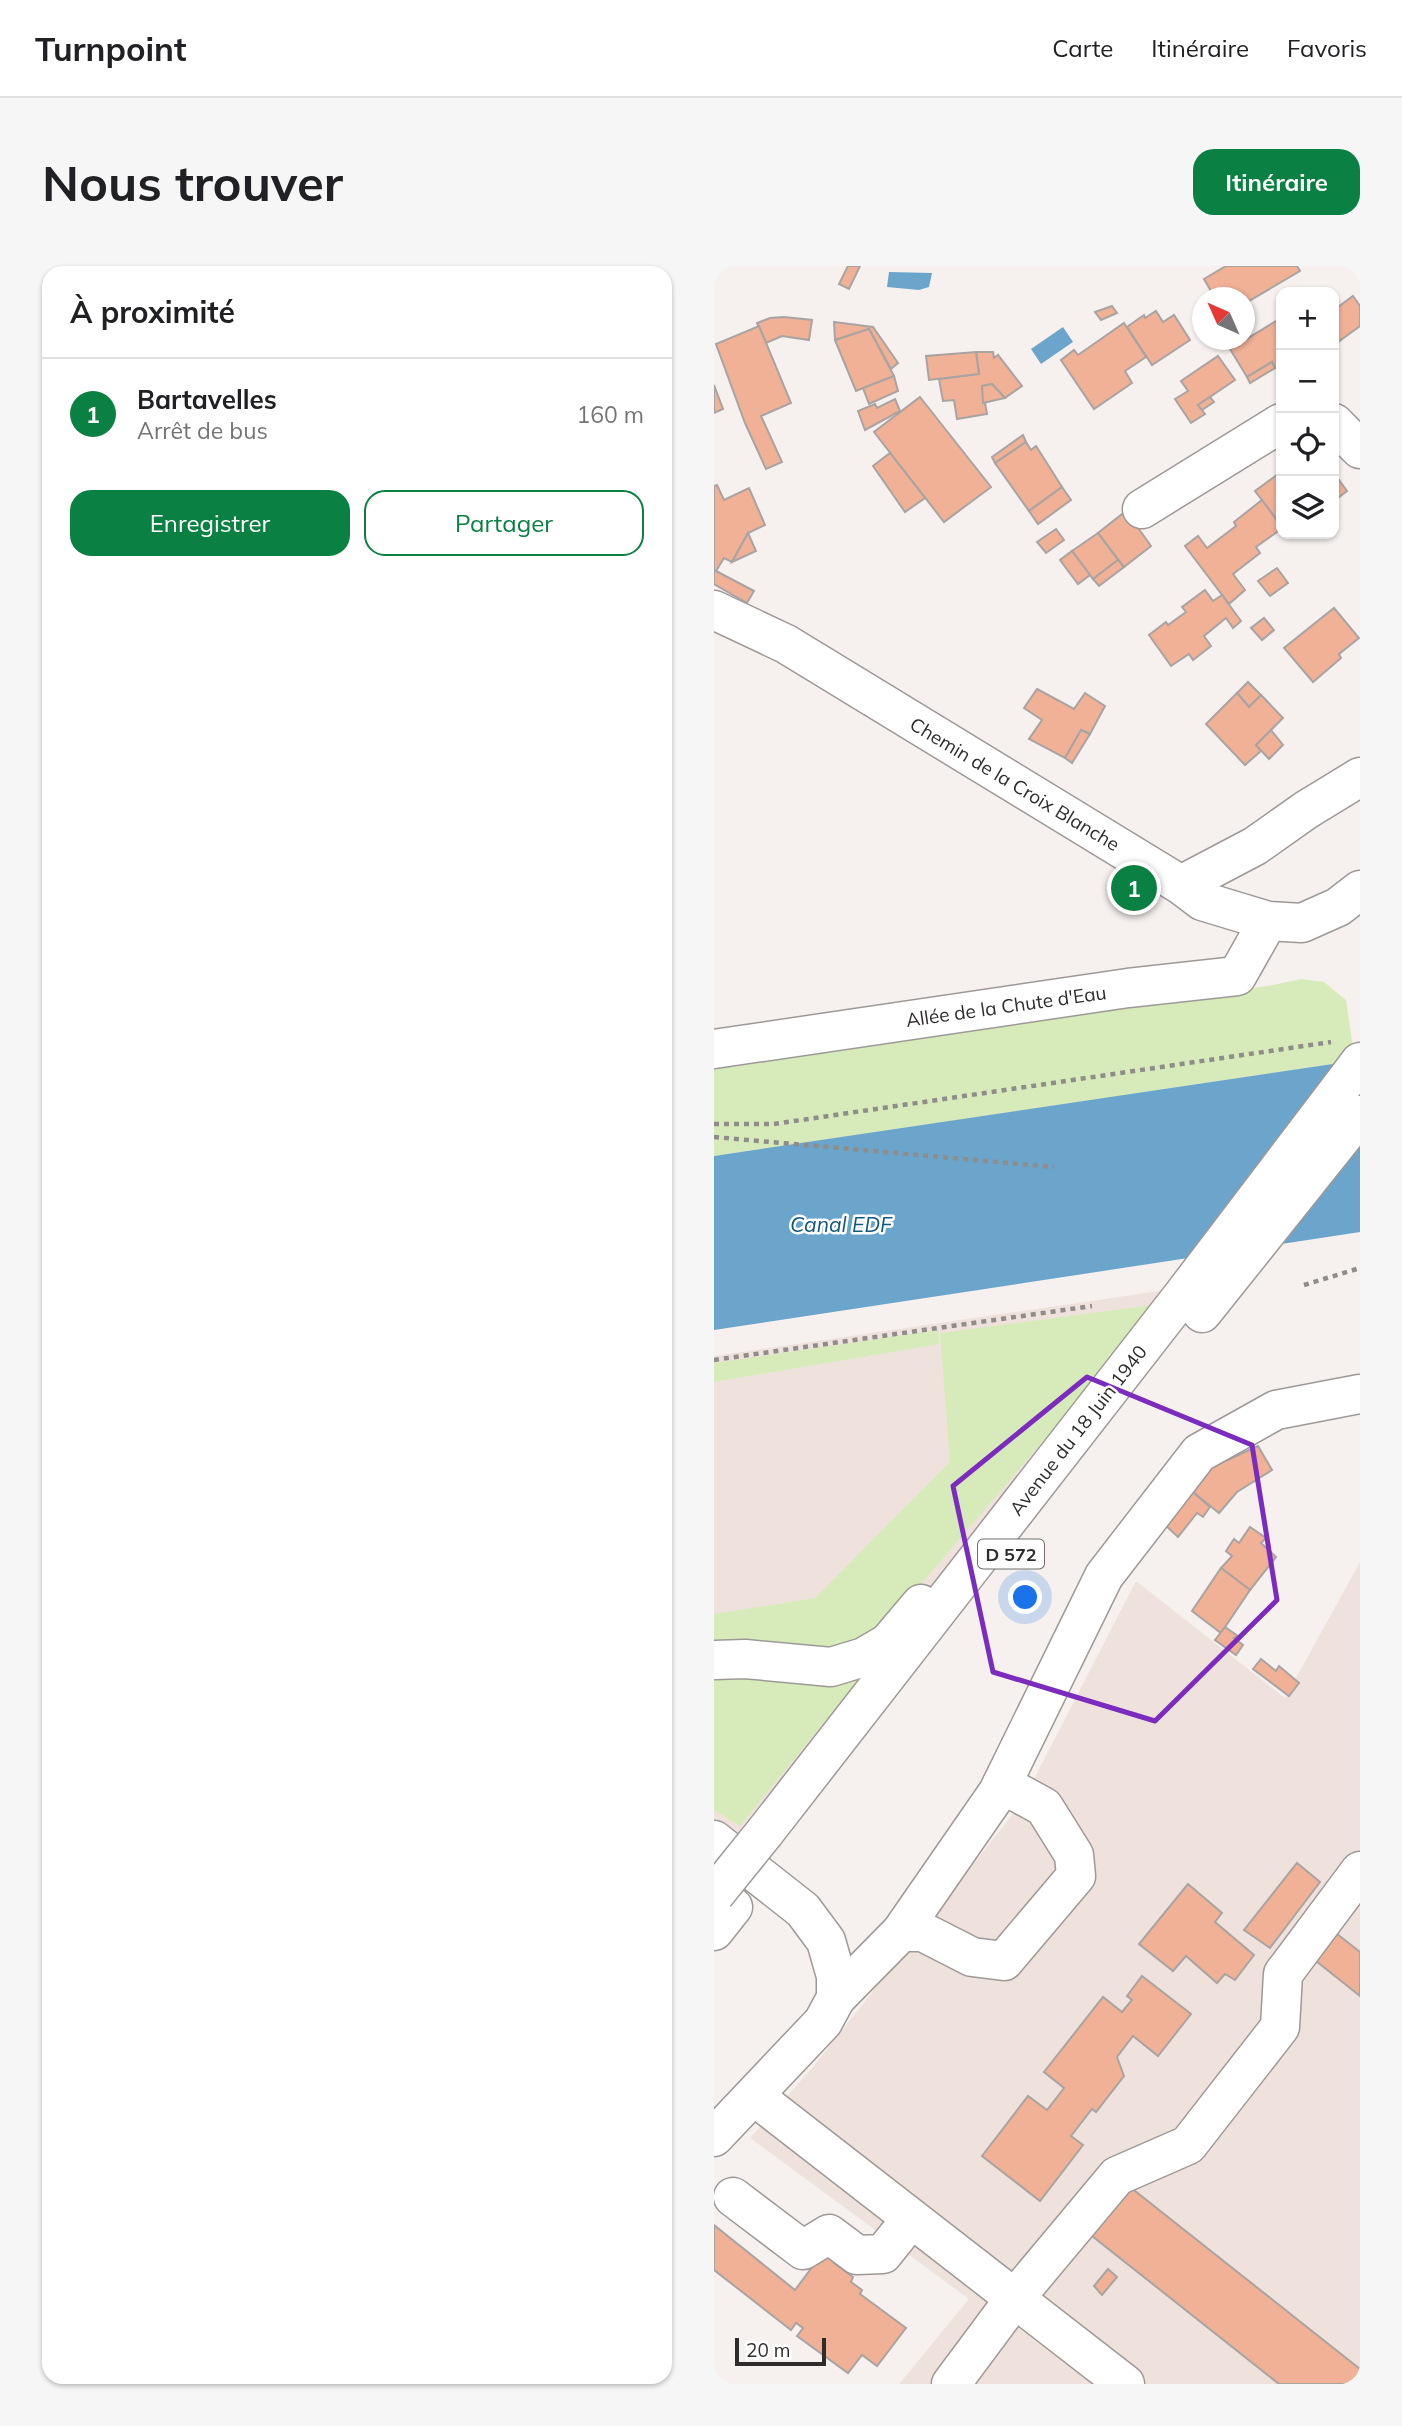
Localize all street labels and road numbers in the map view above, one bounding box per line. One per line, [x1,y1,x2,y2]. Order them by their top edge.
street label: Chemin de la Croix Blanche [906,712,1124,856]
street label: Allée de la Chute d'Eau [904,980,1108,1032]
street label: Avenue du 18 Juin 1940 [1004,1340,1152,1520]
road number: D 572 [978,1540,1044,1568]

